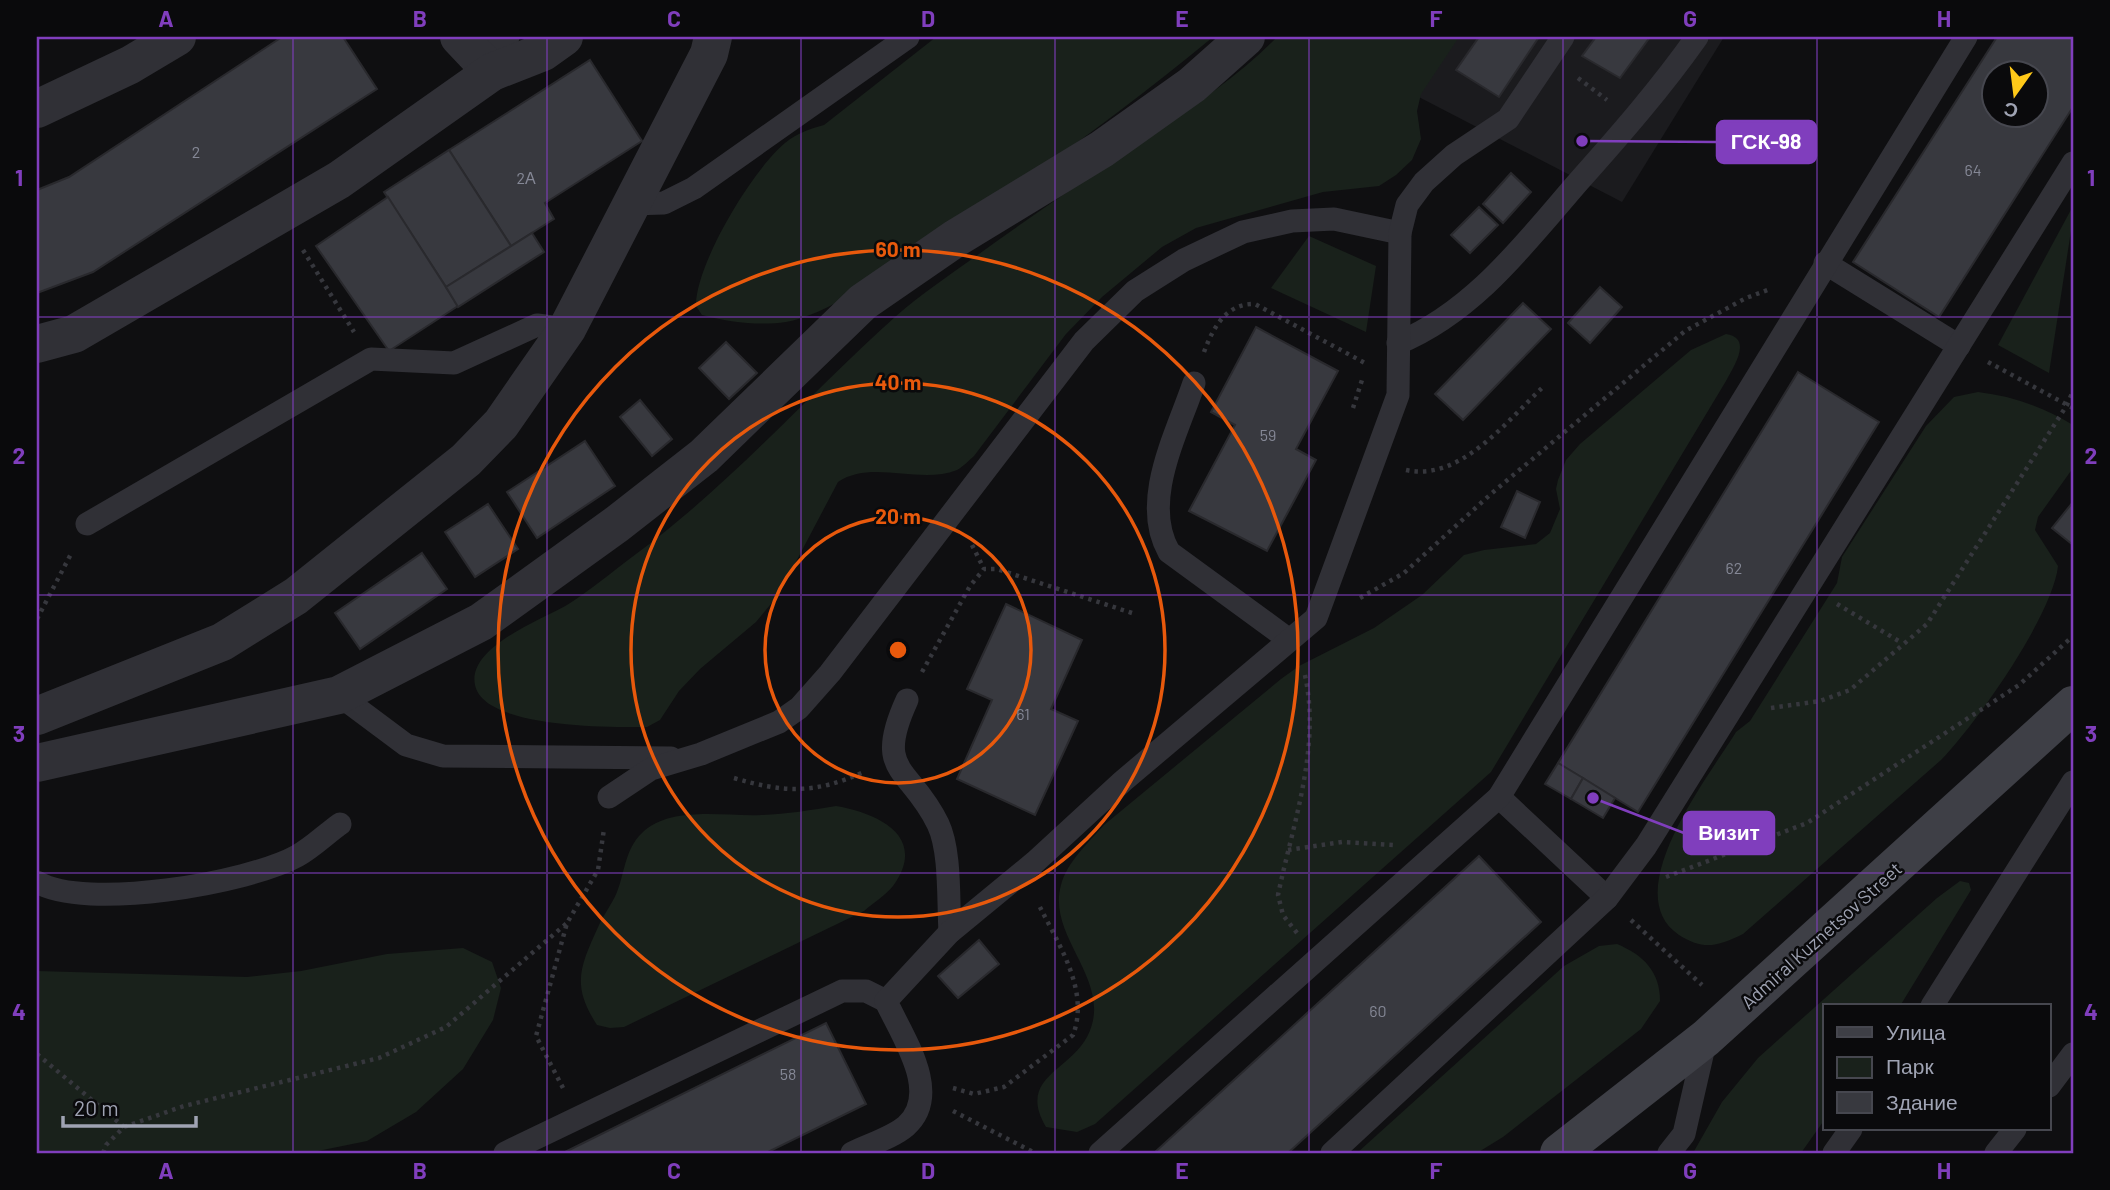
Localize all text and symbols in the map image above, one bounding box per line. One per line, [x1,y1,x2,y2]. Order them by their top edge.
text: A [158,4,174,32]
text: B [413,4,427,32]
text: C [667,4,681,32]
text: D [921,4,935,32]
text: E [1175,4,1189,32]
text: F [1430,4,1443,32]
text: G [1683,4,1697,32]
text: H [1937,4,1951,32]
north arrow [1980,60,2050,130]
text: С [2001,98,2020,124]
callout: ГСК-98 [1717,121,1816,163]
text: ГСК-98 [1731,128,1801,153]
house number: 2 [192,142,200,161]
house number: 64 [1964,160,1982,179]
text: 1 [15,163,23,191]
text: 1 [2087,163,2095,191]
house number: 2А [516,168,536,187]
text: 60 m [876,236,920,261]
text: 40 m [875,369,921,394]
house number: 59 [1260,425,1276,444]
text: 2 [13,441,25,469]
text: 2 [2085,441,2097,469]
text: 20 m [875,503,921,528]
house number: 62 [1726,558,1742,577]
centre of rings [886,638,910,662]
house number: 61 [1016,704,1030,723]
text: 3 [13,719,25,747]
text: 3 [2085,719,2097,747]
callout: Визит [1684,812,1774,854]
text: Визит [1698,819,1760,844]
street label: Admiral Kuznetsov Street [1736,857,1906,1013]
text: 4 [12,997,26,1025]
text: 4 [2084,997,2098,1025]
house number: 60 [1369,1001,1387,1020]
legend [1823,1004,2050,1130]
text: Улица [1886,1019,1946,1044]
text: Парк [1886,1053,1934,1078]
house number: 58 [780,1064,796,1083]
scale bar [63,1085,196,1129]
text: Здание [1886,1089,1958,1114]
text: 20 m [74,1095,119,1120]
text: A [158,1156,174,1184]
text: B [413,1156,427,1184]
text: C [667,1156,681,1184]
text: D [921,1156,935,1184]
text: E [1175,1156,1189,1184]
text: F [1430,1156,1443,1184]
text: G [1683,1156,1697,1184]
text: H [1937,1156,1951,1184]

